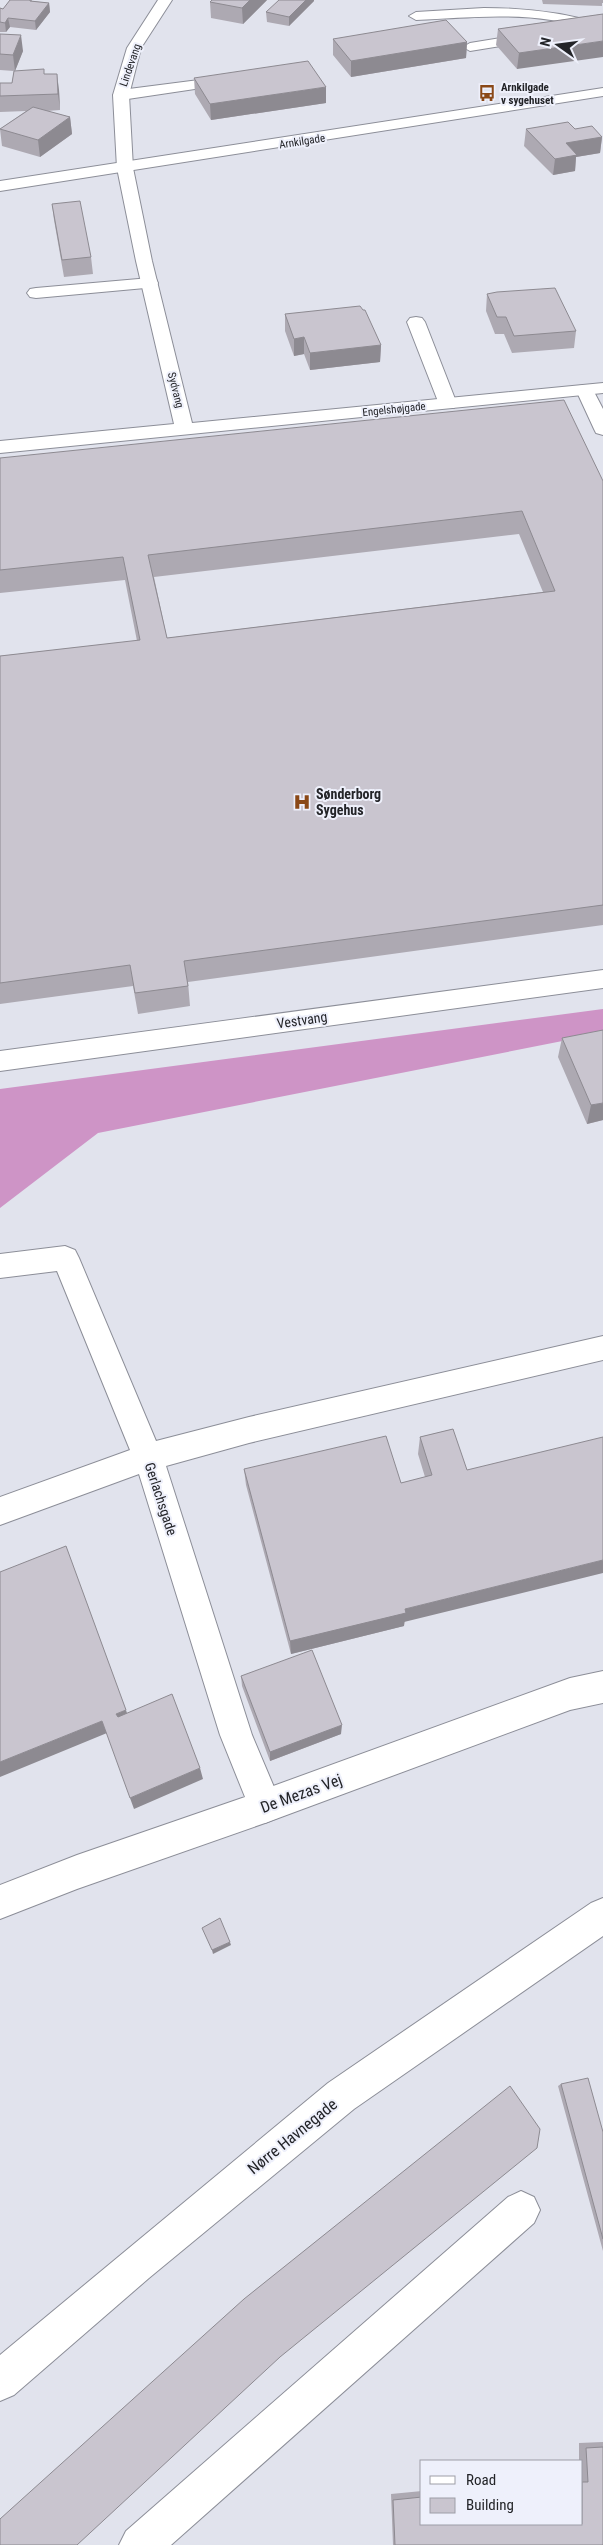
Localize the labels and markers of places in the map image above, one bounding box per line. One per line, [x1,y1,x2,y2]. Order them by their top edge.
place label: Arnkilgade v sygehuset [501,81,554,107]
bus stop icon: Arnkilgade v sygehuset [477,83,497,103]
place label: Sønderborg Sygehus [316,786,381,818]
hospital icon: Sønderborg Sygehus [292,792,312,812]

